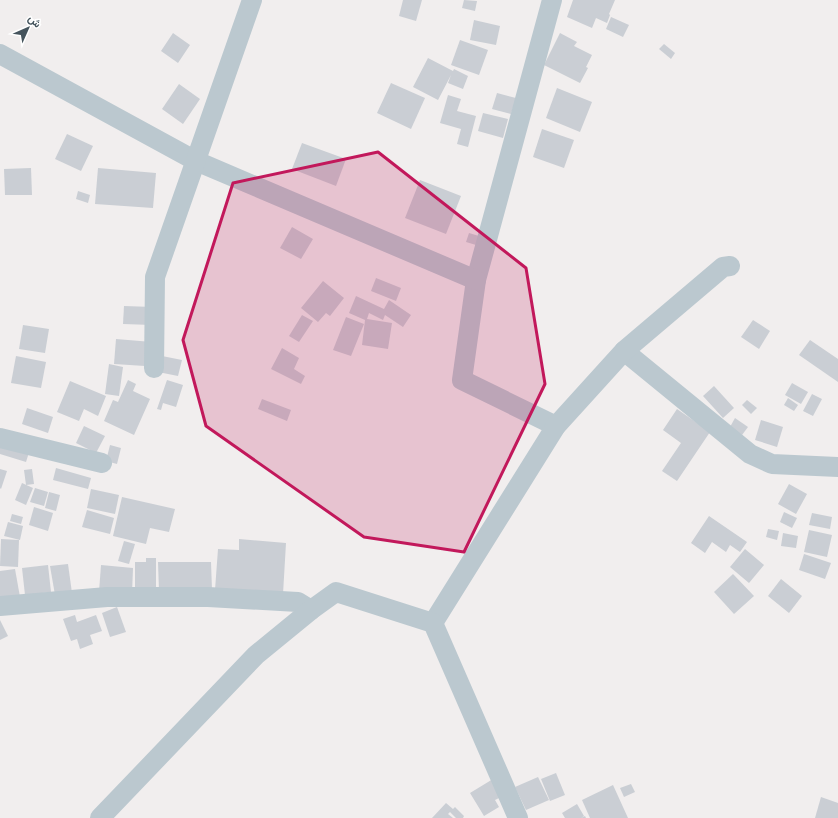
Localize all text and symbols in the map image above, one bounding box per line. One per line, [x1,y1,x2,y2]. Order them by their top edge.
north arrow [8,8,48,48]
text: ش [25,11,45,31]

